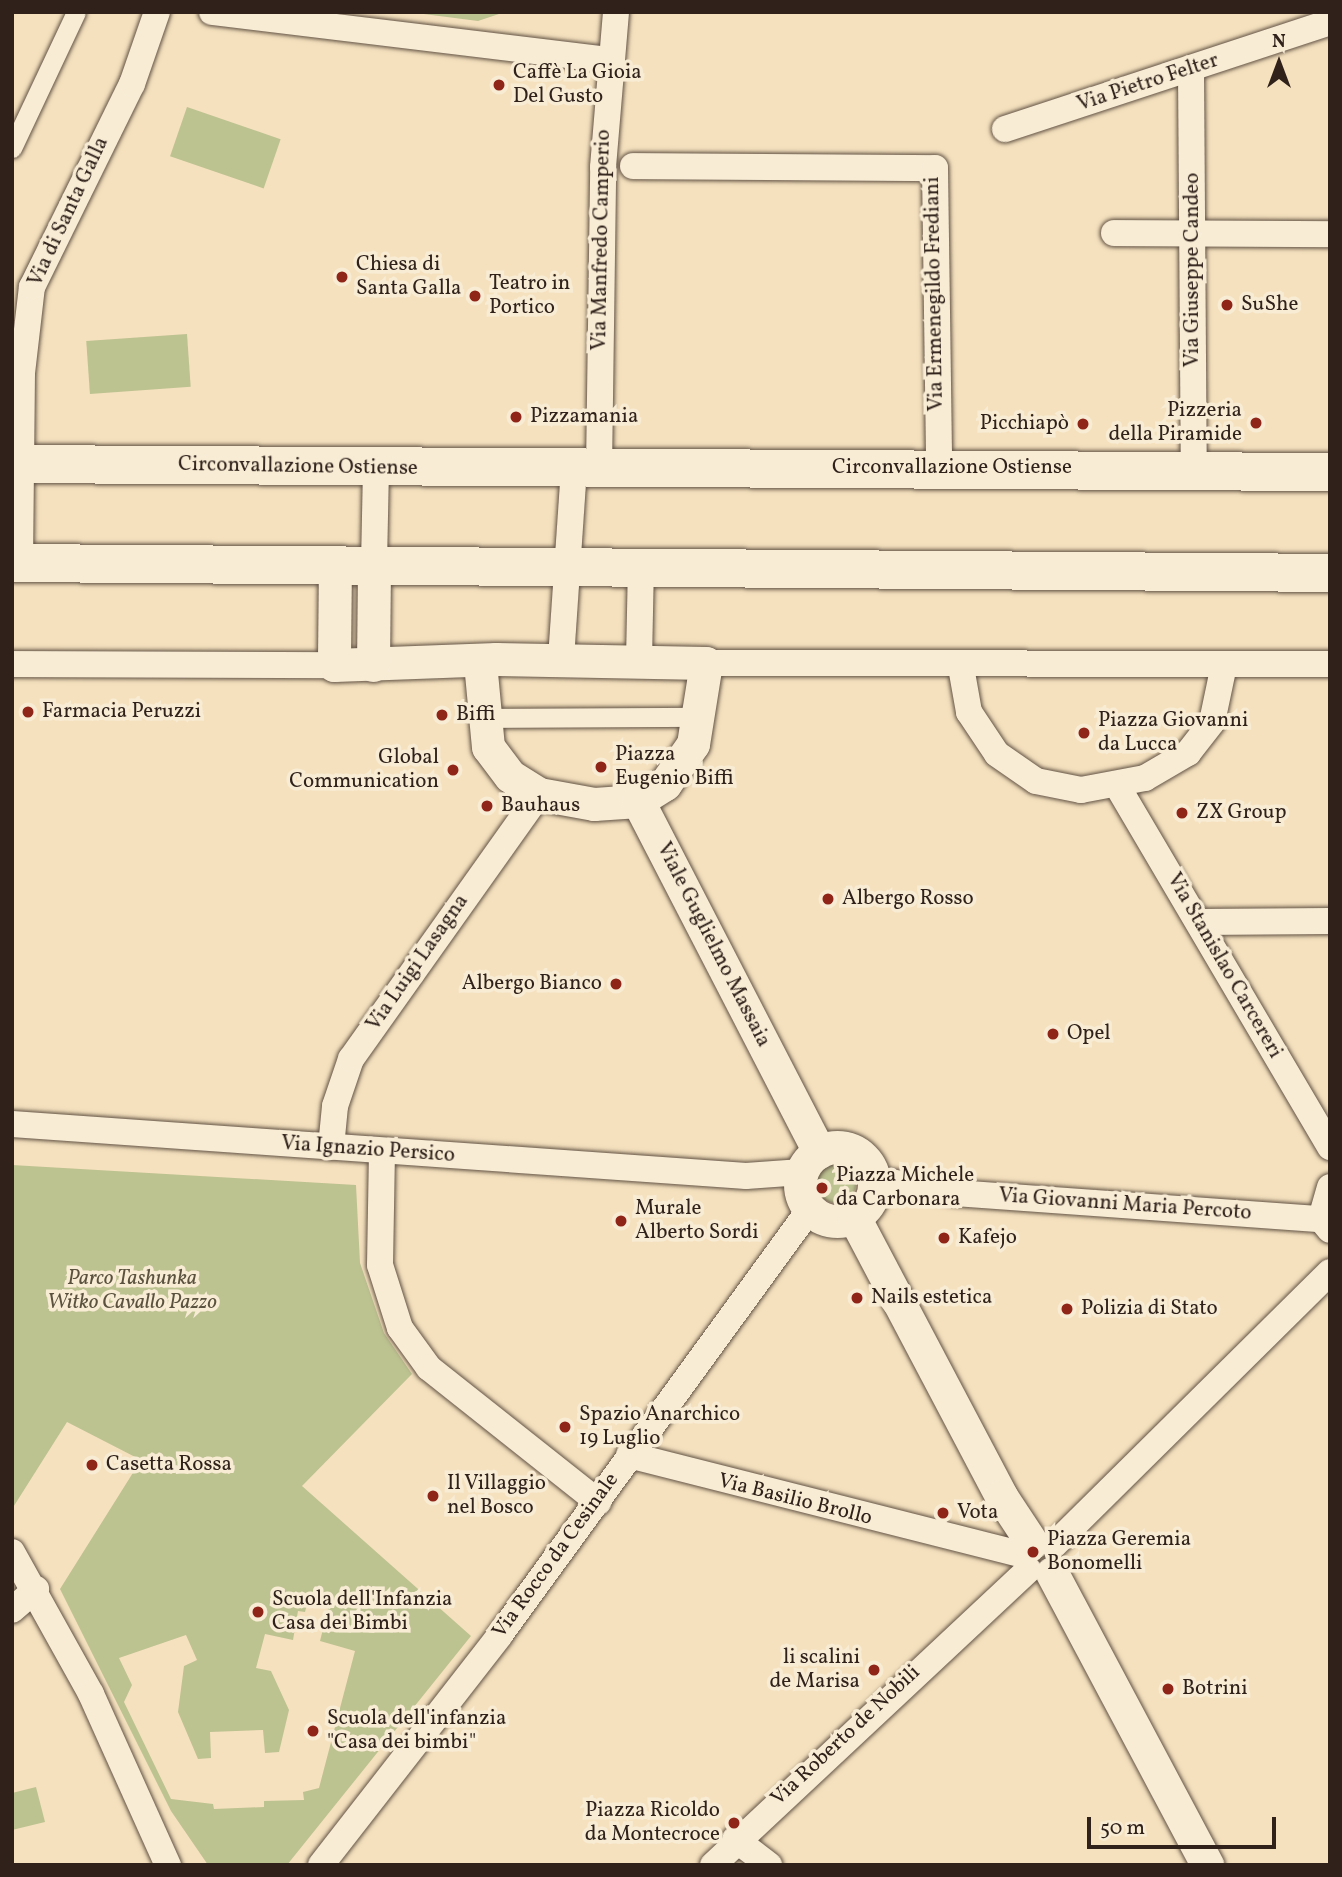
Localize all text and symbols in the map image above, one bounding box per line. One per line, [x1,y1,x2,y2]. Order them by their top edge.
north arrow [1244,28,1314,98]
text: N [1272,29,1286,55]
street label: Via Pietro Felter [1074,48,1222,118]
place label: Caffè La Gioia Del Gusto [513,60,642,110]
marker: Caffè La Gioia Del Gusto [491,77,507,93]
street label: Via Manfredo Camperio [587,129,617,351]
street label: Via di Santa Galla [23,133,115,291]
street label: Via Giuseppe Candeo [1180,173,1206,367]
street label: Via Ermenegildo Frediani [920,176,950,412]
place label: Chiesa di Santa Galla [356,252,461,302]
marker: Chiesa di Santa Galla [334,269,350,285]
place label: Teatro in Portico [489,271,570,321]
marker: Teatro in Portico [467,288,483,304]
place label: SuShe [1241,292,1298,318]
marker: SuShe [1219,297,1235,313]
place label: Pizzeria della Piramide [1109,398,1242,448]
place label: Pizzamania [530,404,638,430]
marker: Pizzamania [508,409,524,425]
place label: Picchiapò [980,411,1069,437]
marker: Pizzeria della Piramide [1248,415,1264,431]
marker: Picchiapò [1075,416,1091,432]
street label: Circonvallazione Ostiense [178,452,418,482]
street label: Circonvallazione Ostiense [832,455,1072,481]
place label: Farmacia Peruzzi [42,699,201,725]
place label: Biffi [456,702,495,728]
marker: Farmacia Peruzzi [20,704,36,720]
marker: Biffi [434,707,450,723]
place label: Piazza Giovanni da Lucca [1098,708,1248,758]
marker: Piazza Giovanni da Lucca [1076,725,1092,741]
place label: Piazza Eugenio Biffi [615,742,734,792]
place label: Global Communication [289,745,439,795]
marker: Piazza Eugenio Biffi [593,759,609,775]
marker: Global Communication [445,762,461,778]
place label: Bauhaus [501,793,580,819]
marker: Bauhaus [479,798,495,814]
place label: ZX Group [1196,800,1287,826]
marker: ZX Group [1174,805,1190,821]
street label: Viale Guglielmo Massaia [650,838,776,1052]
street label: Via Stanislao Carcereri [1161,869,1287,1063]
place label: Albergo Rosso [842,886,974,912]
street label: Via Luigi Lasagna [362,890,474,1036]
marker: Albergo Rosso [820,891,836,907]
place label: Albergo Bianco [462,971,602,997]
marker: Albergo Bianco [608,976,624,992]
place label: Opel [1067,1021,1111,1047]
marker: Opel [1045,1026,1061,1042]
street label: Via Ignazio Persico [280,1131,456,1169]
place label: Piazza Michele da Carbonara [836,1163,974,1213]
marker: Piazza Michele da Carbonara [814,1180,830,1196]
street label: Via Giovanni Maria Percoto [998,1184,1252,1226]
place label: Murale Alberto Sordi [635,1196,759,1246]
marker: Murale Alberto Sordi [613,1213,629,1229]
place label: Kafejo [958,1225,1017,1251]
marker: Kafejo [936,1230,952,1246]
park label: Parco Tashunka Witko Cavallo Pazzo [47,1266,217,1316]
place label: Nails estetica [871,1285,992,1311]
marker: Nails estetica [849,1290,865,1306]
place label: Polizia di Stato [1081,1296,1218,1322]
marker: Polizia di Stato [1059,1301,1075,1317]
place label: Spazio Anarchico 19 Luglio [579,1402,740,1452]
marker: Spazio Anarchico 19 Luglio [557,1419,573,1435]
place label: Casetta Rossa [106,1452,232,1478]
marker: Casetta Rossa [84,1457,100,1473]
street label: Via Rocco da Cesinale [488,1468,624,1644]
street label: Via Basilio Brollo [715,1469,875,1531]
place label: Il Villaggio nel Bosco [447,1471,547,1521]
marker: Il Villaggio nel Bosco [425,1488,441,1504]
place label: Vota [957,1500,998,1526]
marker: Vota [935,1505,951,1521]
place label: Piazza Geremia Bonomelli [1047,1527,1191,1577]
marker: Piazza Geremia Bonomelli [1025,1544,1041,1560]
place label: Scuola dell'Infanzia Casa dei Bimbi [272,1587,452,1637]
marker: Scuola dell'Infanzia Casa dei Bimbi [250,1604,266,1620]
place label: li scalini de Marisa [769,1645,860,1695]
street label: Via Roberto de Nobili [766,1660,926,1812]
marker: li scalini de Marisa [866,1662,882,1678]
place label: Botrini [1182,1676,1248,1702]
marker: Botrini [1160,1681,1176,1697]
place label: Scuola dell'infanzia "Casa dei bimbi" [327,1706,506,1756]
marker: Scuola dell'infanzia "Casa dei bimbi" [305,1723,321,1739]
place label: Piazza Ricoldo da Montecroce [585,1798,720,1848]
scale bar [1090,1804,1279,1848]
text: 50 m [1100,1814,1145,1843]
marker: Piazza Ricoldo da Montecroce [726,1815,742,1831]

